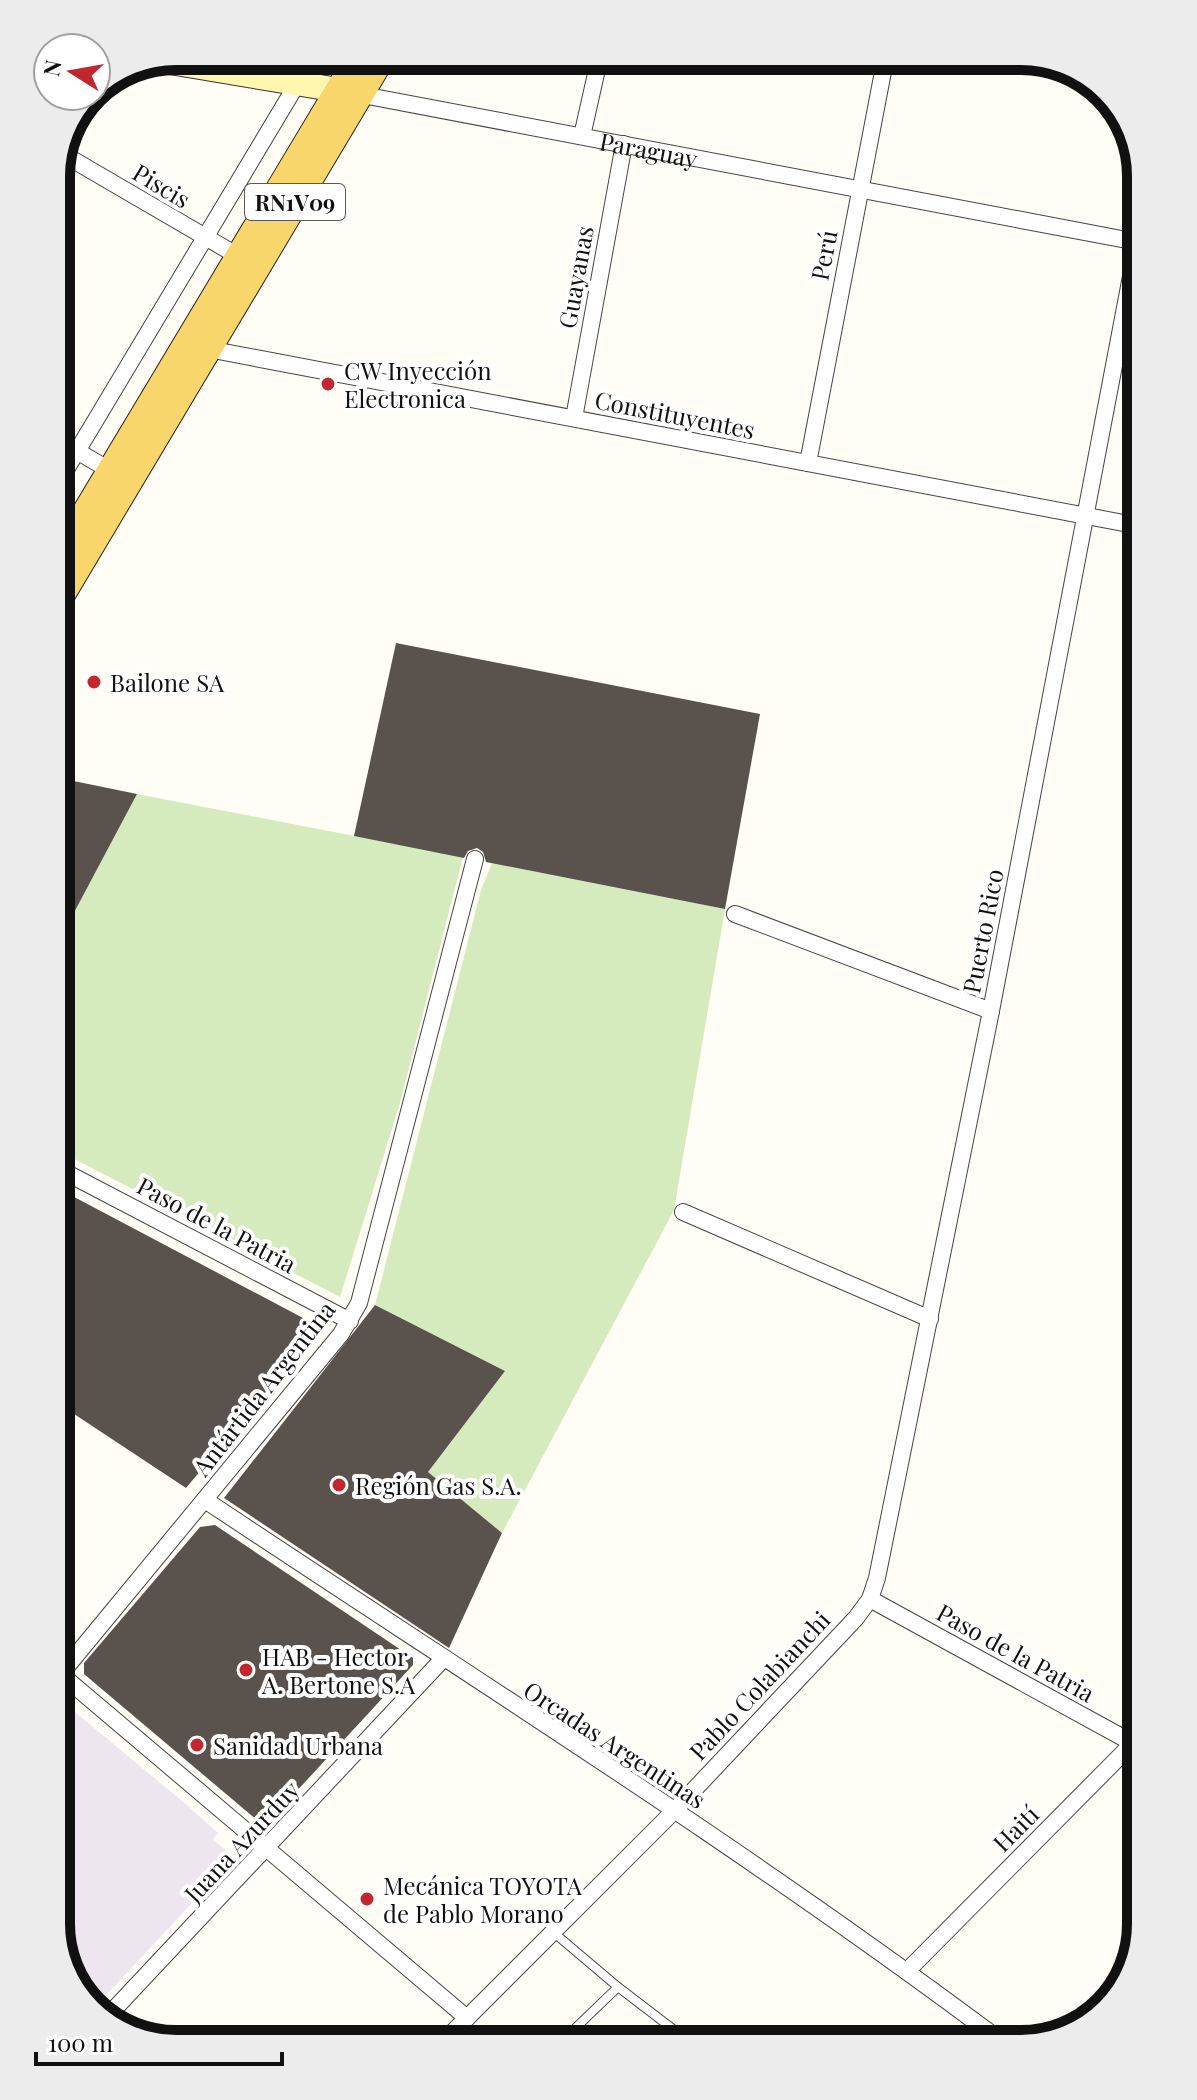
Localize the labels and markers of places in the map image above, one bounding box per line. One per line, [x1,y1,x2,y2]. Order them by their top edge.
place label: CW Inyección Electronica [344,354,492,414]
marker: CW Inyección Electronica [319,375,337,393]
place label: Bailone SA [110,666,225,698]
marker: Bailone SA [85,673,103,691]
place label: Región Gas S.A. [355,1469,521,1501]
marker: Región Gas S.A. [330,1476,348,1494]
place label: HAB - Hector A. Bertone S.A [261,1640,416,1700]
marker: HAB - Hector A. Bertone S.A [237,1661,255,1679]
place label: Sanidad Urbana [213,1729,383,1761]
marker: Sanidad Urbana [188,1736,206,1754]
place label: Mecánica TOYOTA de Pablo Morano [383,1869,583,1929]
marker: Mecánica TOYOTA de Pablo Morano [358,1890,376,1908]

